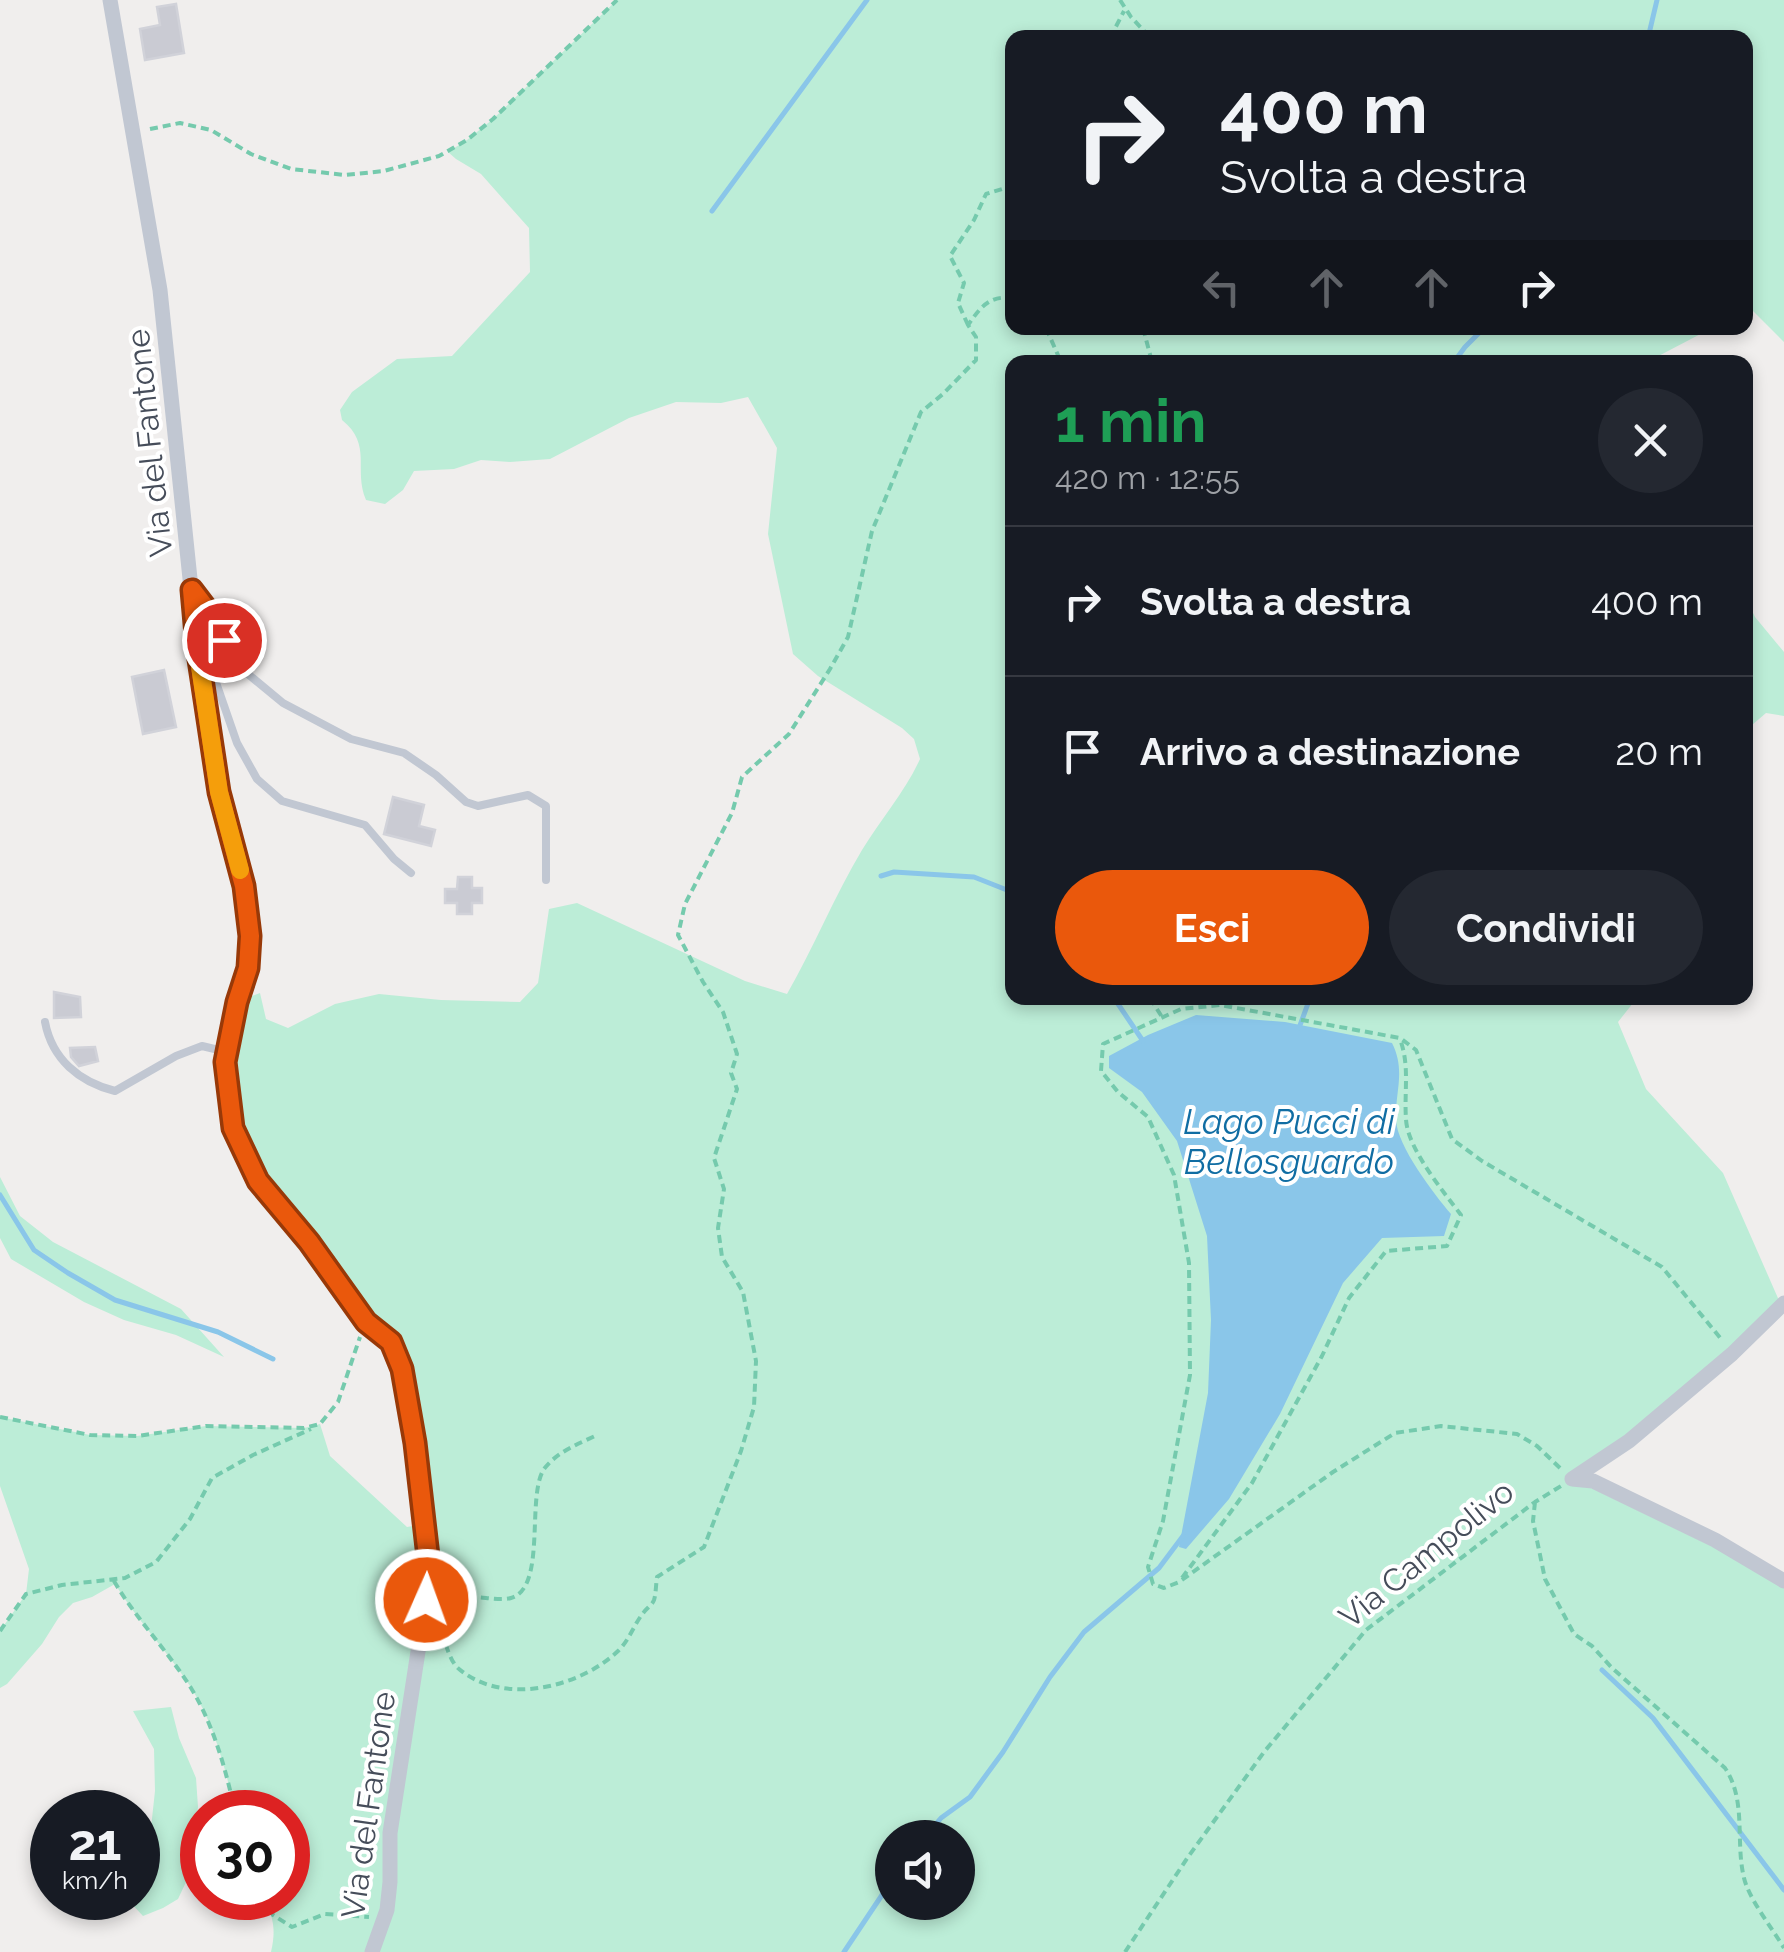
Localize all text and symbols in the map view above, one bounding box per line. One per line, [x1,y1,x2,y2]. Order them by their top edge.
text: 400 m [1220,67,1428,149]
icon: right [1055,70,1185,200]
text: Svolta a destra [1220,151,1527,204]
icon: left [1194,260,1249,315]
icon: ahead [1299,260,1354,315]
icon: ahead [1404,260,1459,315]
icon: right [1509,260,1564,315]
street label: Via del Fantone [119,327,179,559]
text: 1 min [1055,386,1206,456]
button: close [1598,388,1703,493]
text: 420 m · 12:55 [1055,459,1240,496]
icon: right [1055,574,1110,629]
text: Svolta a destra [1140,579,1411,624]
text: 400 m [1591,579,1703,624]
pin [182,598,267,683]
icon: arrive [197,613,252,668]
icon: arrive [1055,724,1110,779]
text: Arrivo a destinazione [1140,729,1520,774]
text: 20 m [1615,729,1703,774]
button: Esci [1055,870,1369,985]
button: Condividi [1389,870,1703,985]
water label: Lago Pucci di Bellosguardo [1183,1101,1396,1182]
street label: Via Campolivo [1332,1473,1520,1635]
position arrow [374,1548,478,1652]
street label: Via del Fantone [334,1689,402,1921]
speed limit sign: 30 [180,1790,310,1920]
text: 21 [69,1813,121,1872]
map controls [875,1820,975,1920]
button: sound [875,1820,975,1920]
text: km/h [62,1865,128,1895]

